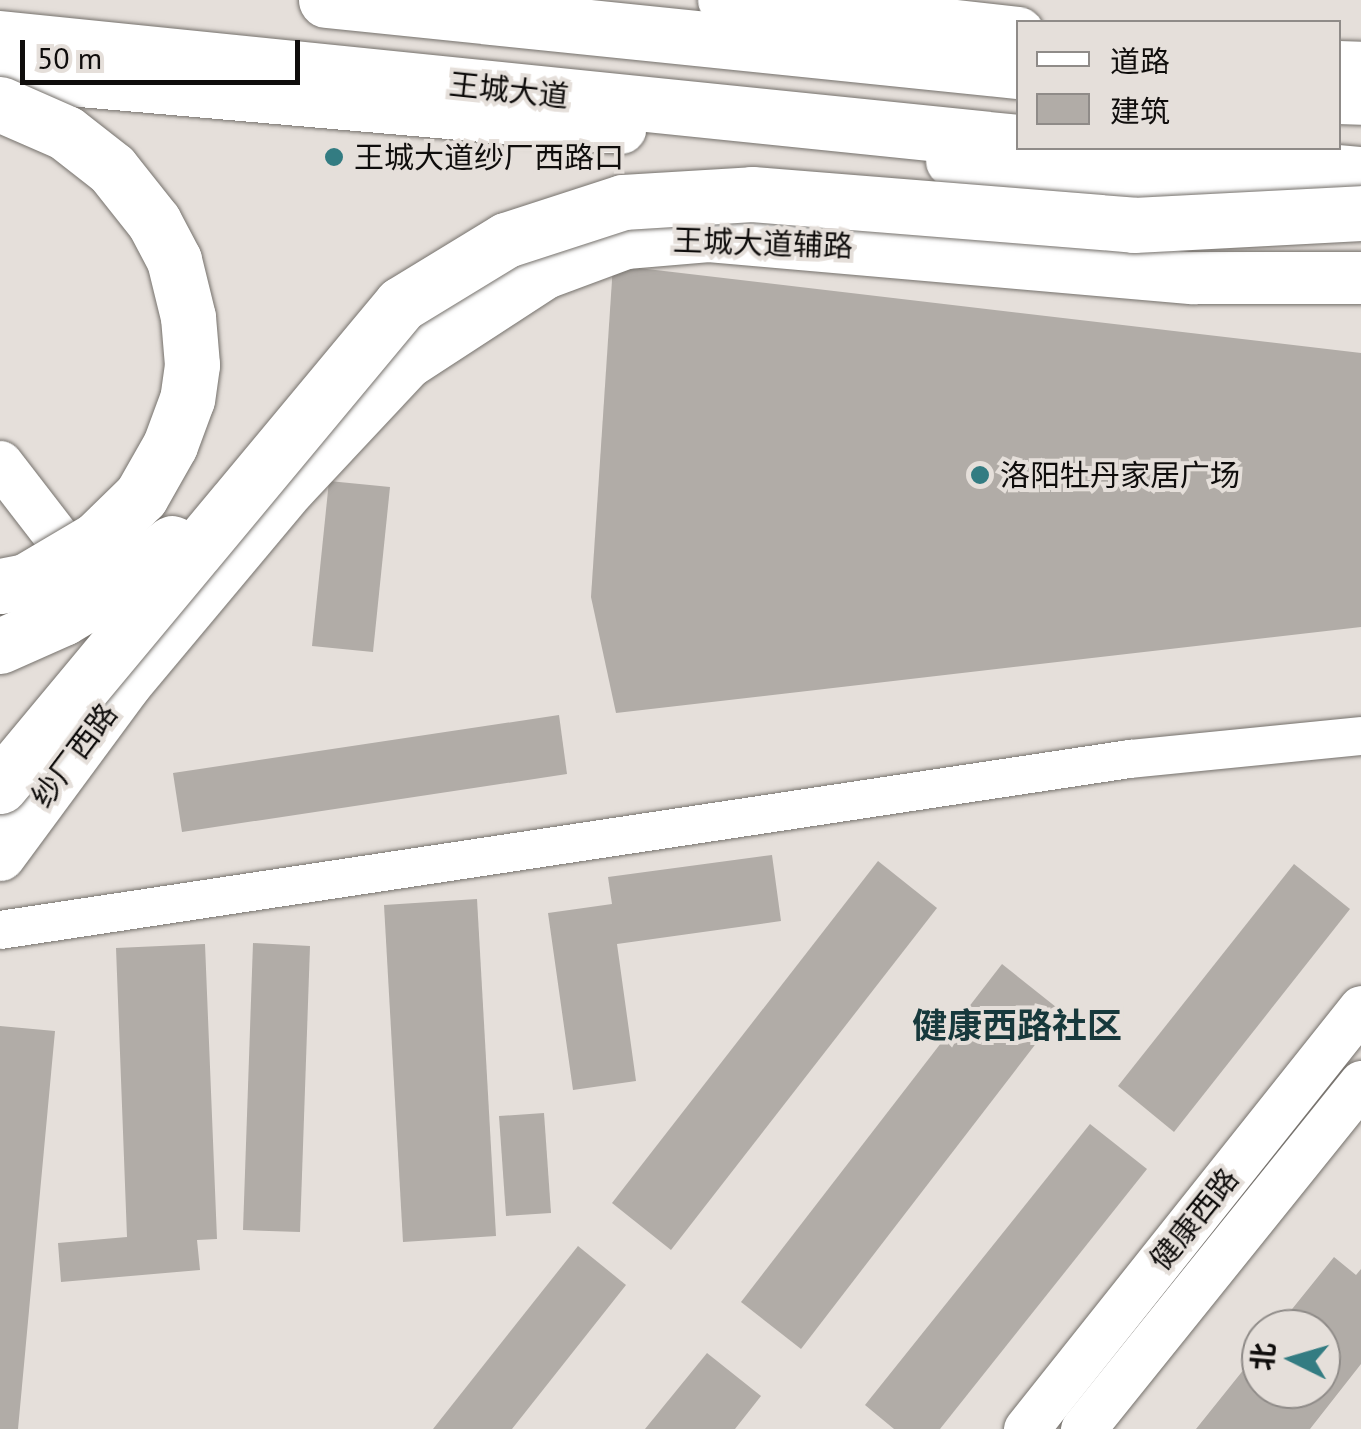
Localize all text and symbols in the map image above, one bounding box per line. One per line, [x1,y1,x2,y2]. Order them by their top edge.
scale bar [25,20,305,82]
legend [1016,20,1341,150]
text: 50 m [37,38,102,77]
text: 道路 [1110,41,1170,80]
street label: 王城大道 [447,66,571,114]
text: 建筑 [1110,91,1170,130]
place label: 王城大道纱厂西路口 [354,139,624,175]
marker: 王城大道纱厂西路口 [323,146,345,168]
street label: 王城大道辅路 [672,222,854,264]
place label: 洛阳牡丹家居广场 [1000,457,1240,493]
marker: 洛阳牡丹家居广场 [969,464,991,486]
street label: 纱厂西路 [24,696,124,814]
district label: 健康西路社区 [912,1004,1122,1046]
street label: 健康西路 [1142,1161,1246,1277]
north arrow [1241,1309,1341,1409]
text: 北 [1243,1341,1282,1372]

